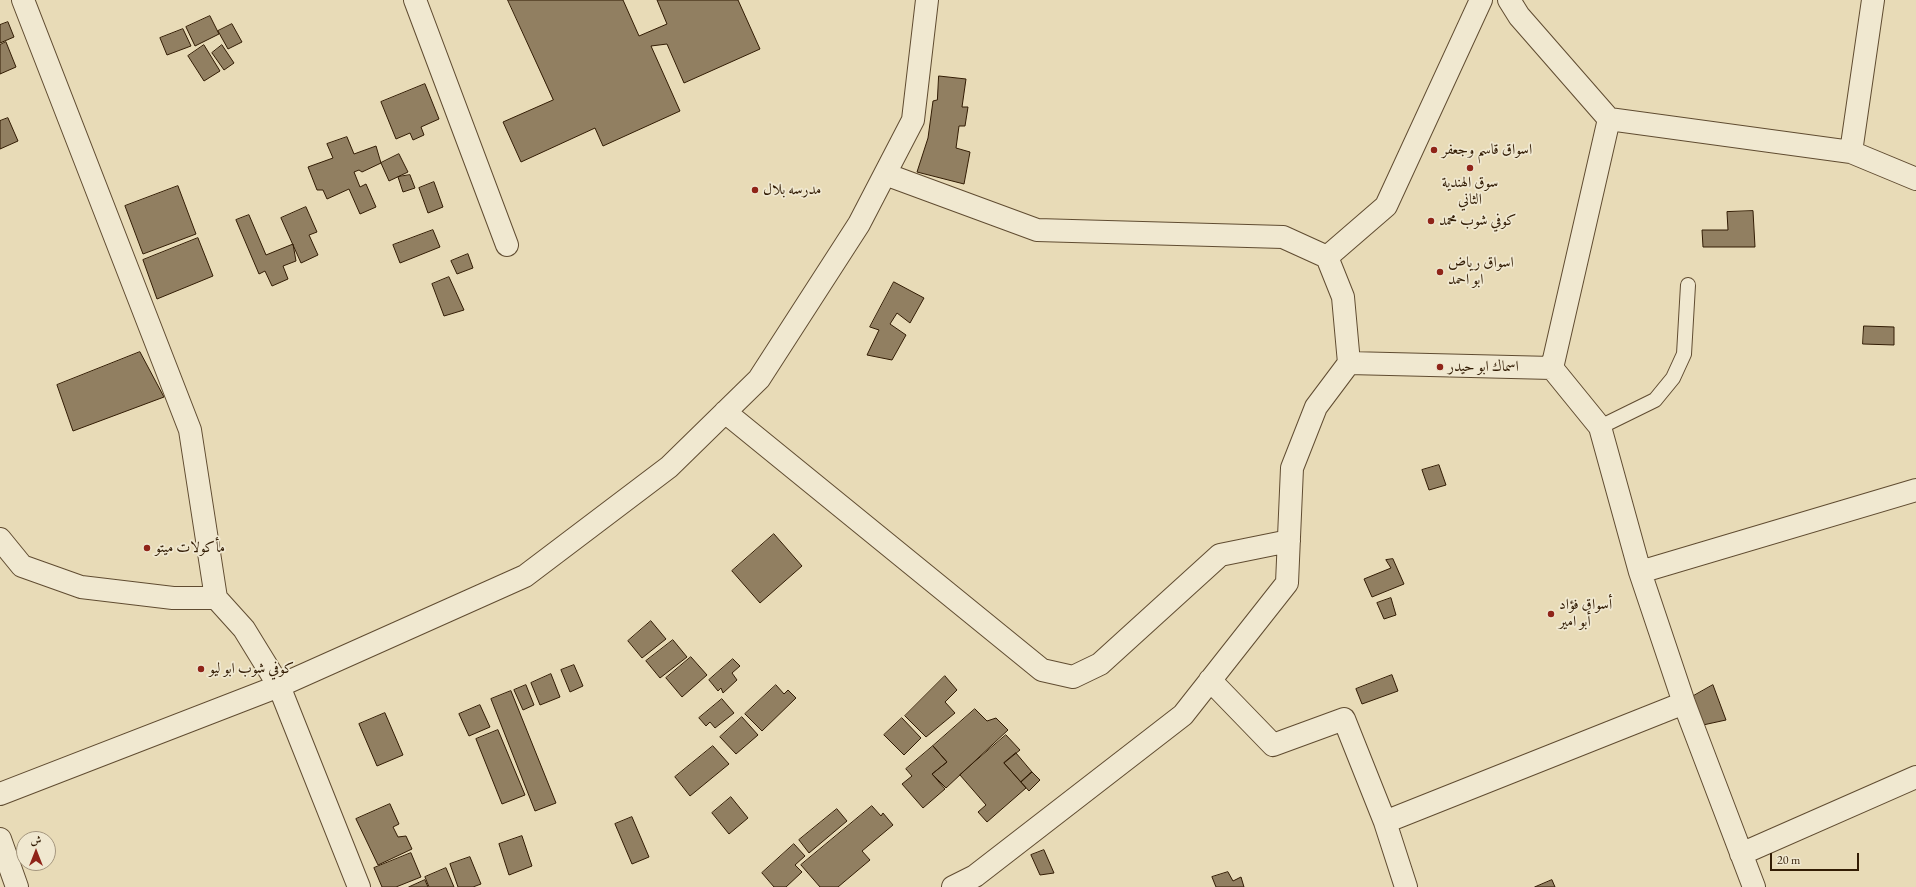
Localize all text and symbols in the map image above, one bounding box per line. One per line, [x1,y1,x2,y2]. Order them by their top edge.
place label: اسواق قاسم وجعفر [1442,141,1532,159]
marker: اسواق قاسم وجعفر [1429,145,1439,155]
marker: سوق الهندية الثاني [1465,163,1475,173]
place label: سوق الهندية الثاني [1442,174,1498,209]
place label: مدرسه بلال [763,181,821,199]
marker: مدرسه بلال [750,185,760,195]
place label: كوفي شوب محمد [1439,212,1516,230]
marker: كوفي شوب محمد [1426,216,1436,226]
place label: اسواق رياض ابو احمد [1448,254,1514,289]
marker: اسواق رياض ابو احمد [1435,267,1445,277]
place label: اسماك ابو حيدر [1448,358,1519,376]
marker: اسماك ابو حيدر [1435,362,1445,372]
place label: مأكولات ميتو [155,539,225,557]
marker: مأكولات ميتو [142,543,152,553]
place label: أسواق فؤاد أبو امير [1559,596,1612,631]
marker: أسواق فؤاد أبو امير [1546,609,1556,619]
place label: كوفي شوب ابو ليو [209,660,294,678]
marker: كوفي شوب ابو ليو [196,664,206,674]
north arrow [16,831,56,871]
text: ش [31,833,41,847]
scale bar [1772,845,1861,871]
text: 20 m [1777,852,1800,868]

